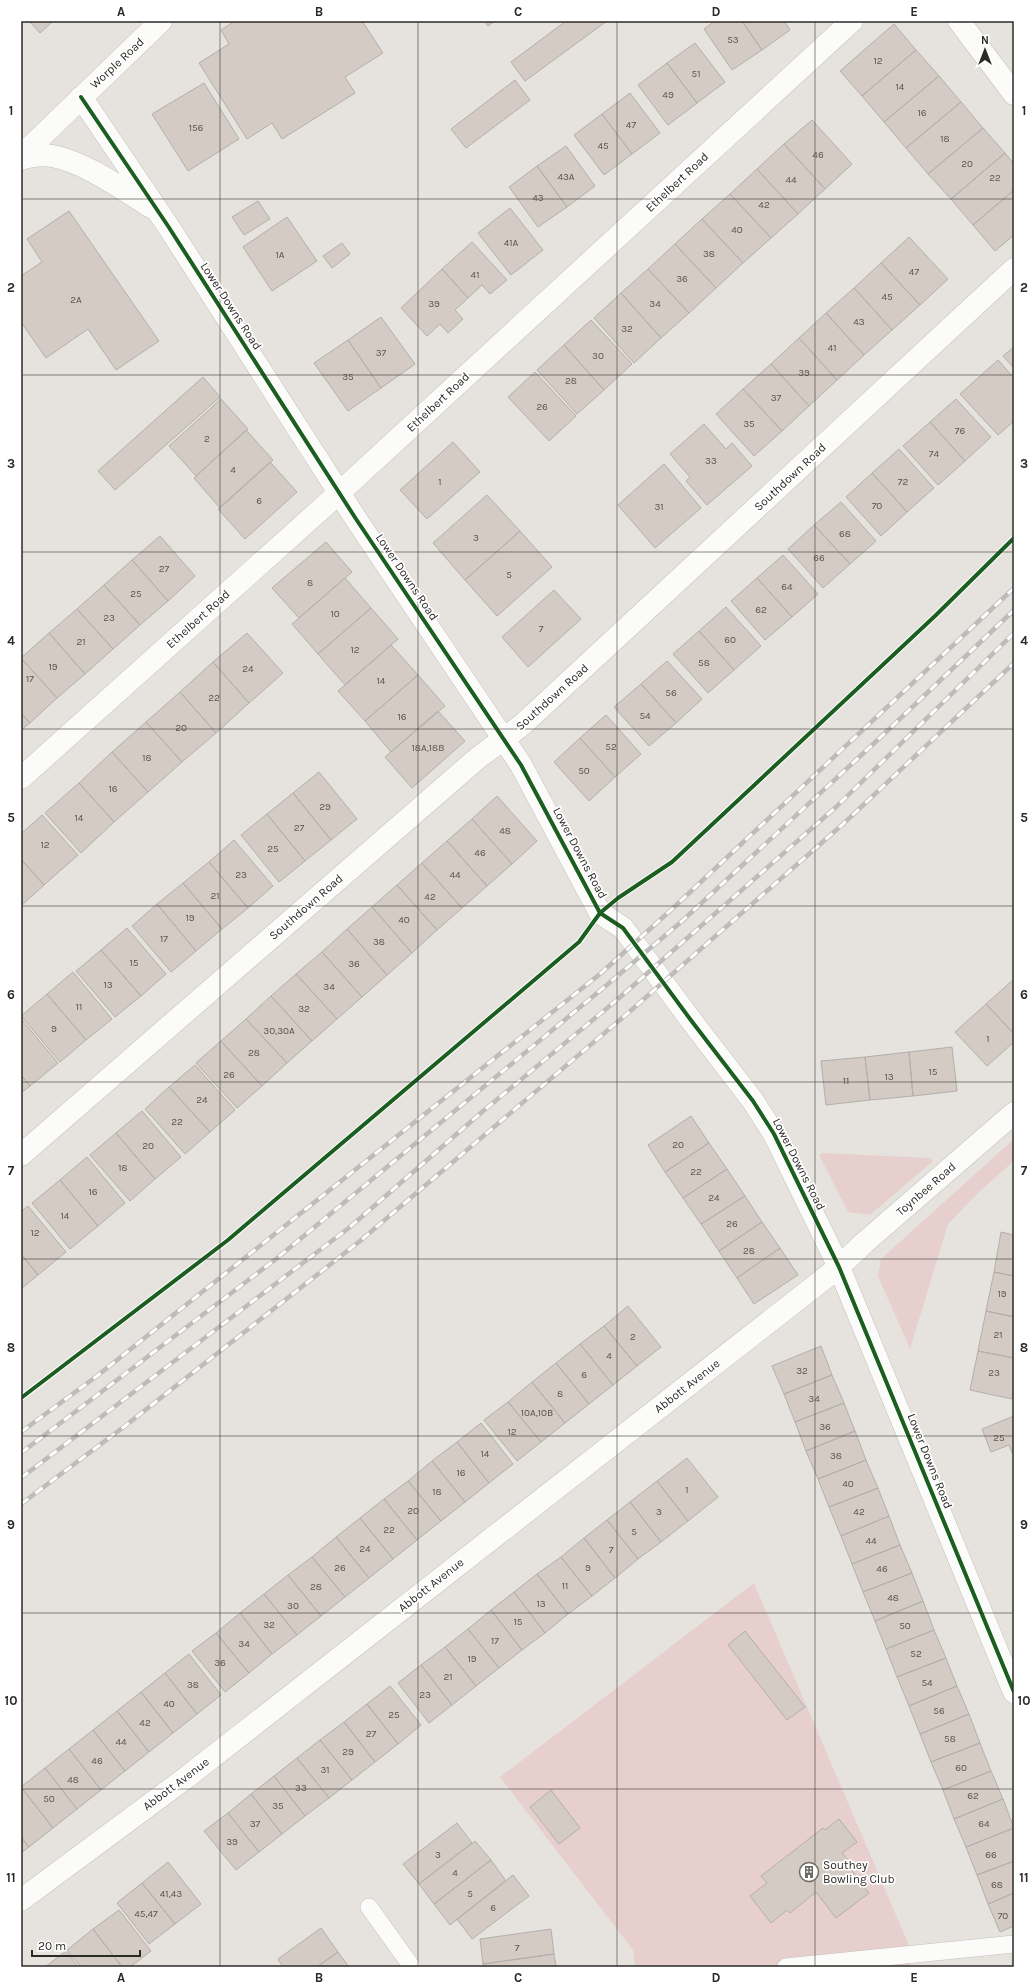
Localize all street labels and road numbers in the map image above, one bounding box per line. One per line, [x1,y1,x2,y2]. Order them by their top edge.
street label: Worple Road [87,35,147,91]
street label: Ethelbert Road [643,149,711,215]
street label: Lower Downs Road [198,260,264,352]
street label: Ethelbert Road [404,369,472,435]
street label: Southdown Road [751,440,829,514]
street label: Lower Downs Road [373,531,441,623]
street label: Ethelbert Road [163,587,233,651]
street label: Southdown Road [513,661,591,733]
street label: Lower Downs Road [550,805,610,901]
street label: Southdown Road [266,871,346,943]
street label: Lower Downs Road [770,1116,828,1212]
street label: Toynbee Road [893,1159,959,1219]
street label: Abbott Avenue [652,1356,722,1416]
street label: Lower Downs Road [905,1411,955,1511]
street label: Abbott Avenue [396,1555,466,1615]
street label: Abbott Avenue [140,1755,212,1813]

